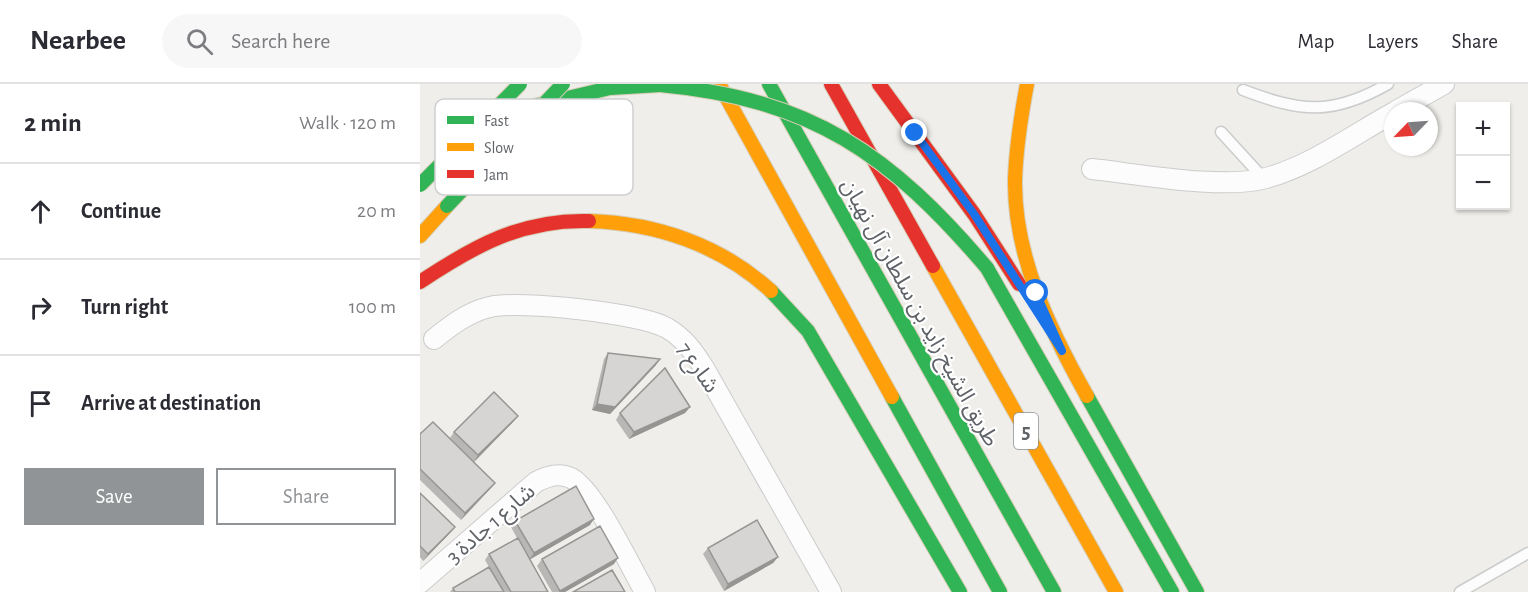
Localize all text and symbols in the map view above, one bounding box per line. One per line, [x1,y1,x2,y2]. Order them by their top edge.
search box [162,14,582,68]
icon: search [183,25,216,58]
text: Nearbee [30,27,126,55]
text: Search here [231,30,330,52]
text: Map [1298,31,1334,52]
text: Layers [1367,31,1418,52]
text: Share [1451,31,1498,52]
legend [435,99,633,195]
north arrow [1384,102,1438,156]
map controls [1456,102,1510,210]
button: + [1456,102,1510,156]
text: 2 min [24,110,82,136]
text: Walk · 120 m [299,113,396,133]
text: Fast [484,113,509,129]
route end [901,119,927,145]
text: Slow [484,140,514,156]
button: − [1456,156,1510,210]
text: Jam [484,167,509,183]
street label: طريق الشيخ زايد بن سلطان آل نهيان [833,174,1005,452]
icon: ahead [24,195,57,228]
text: Continue [81,200,161,222]
text: 20 m [357,201,396,221]
route start [1022,279,1048,305]
icon: right [24,291,57,324]
text: Turn right [81,296,168,318]
text: 100 m [349,297,396,317]
street label: شارع 7 [669,338,723,400]
icon: arrive [24,387,57,420]
text: Arrive at destination [81,392,261,414]
road number: 5 [1014,413,1038,449]
button: Save [24,468,204,525]
button: Share [216,468,396,525]
street label: شارع 1 جادة 3 [442,480,542,572]

